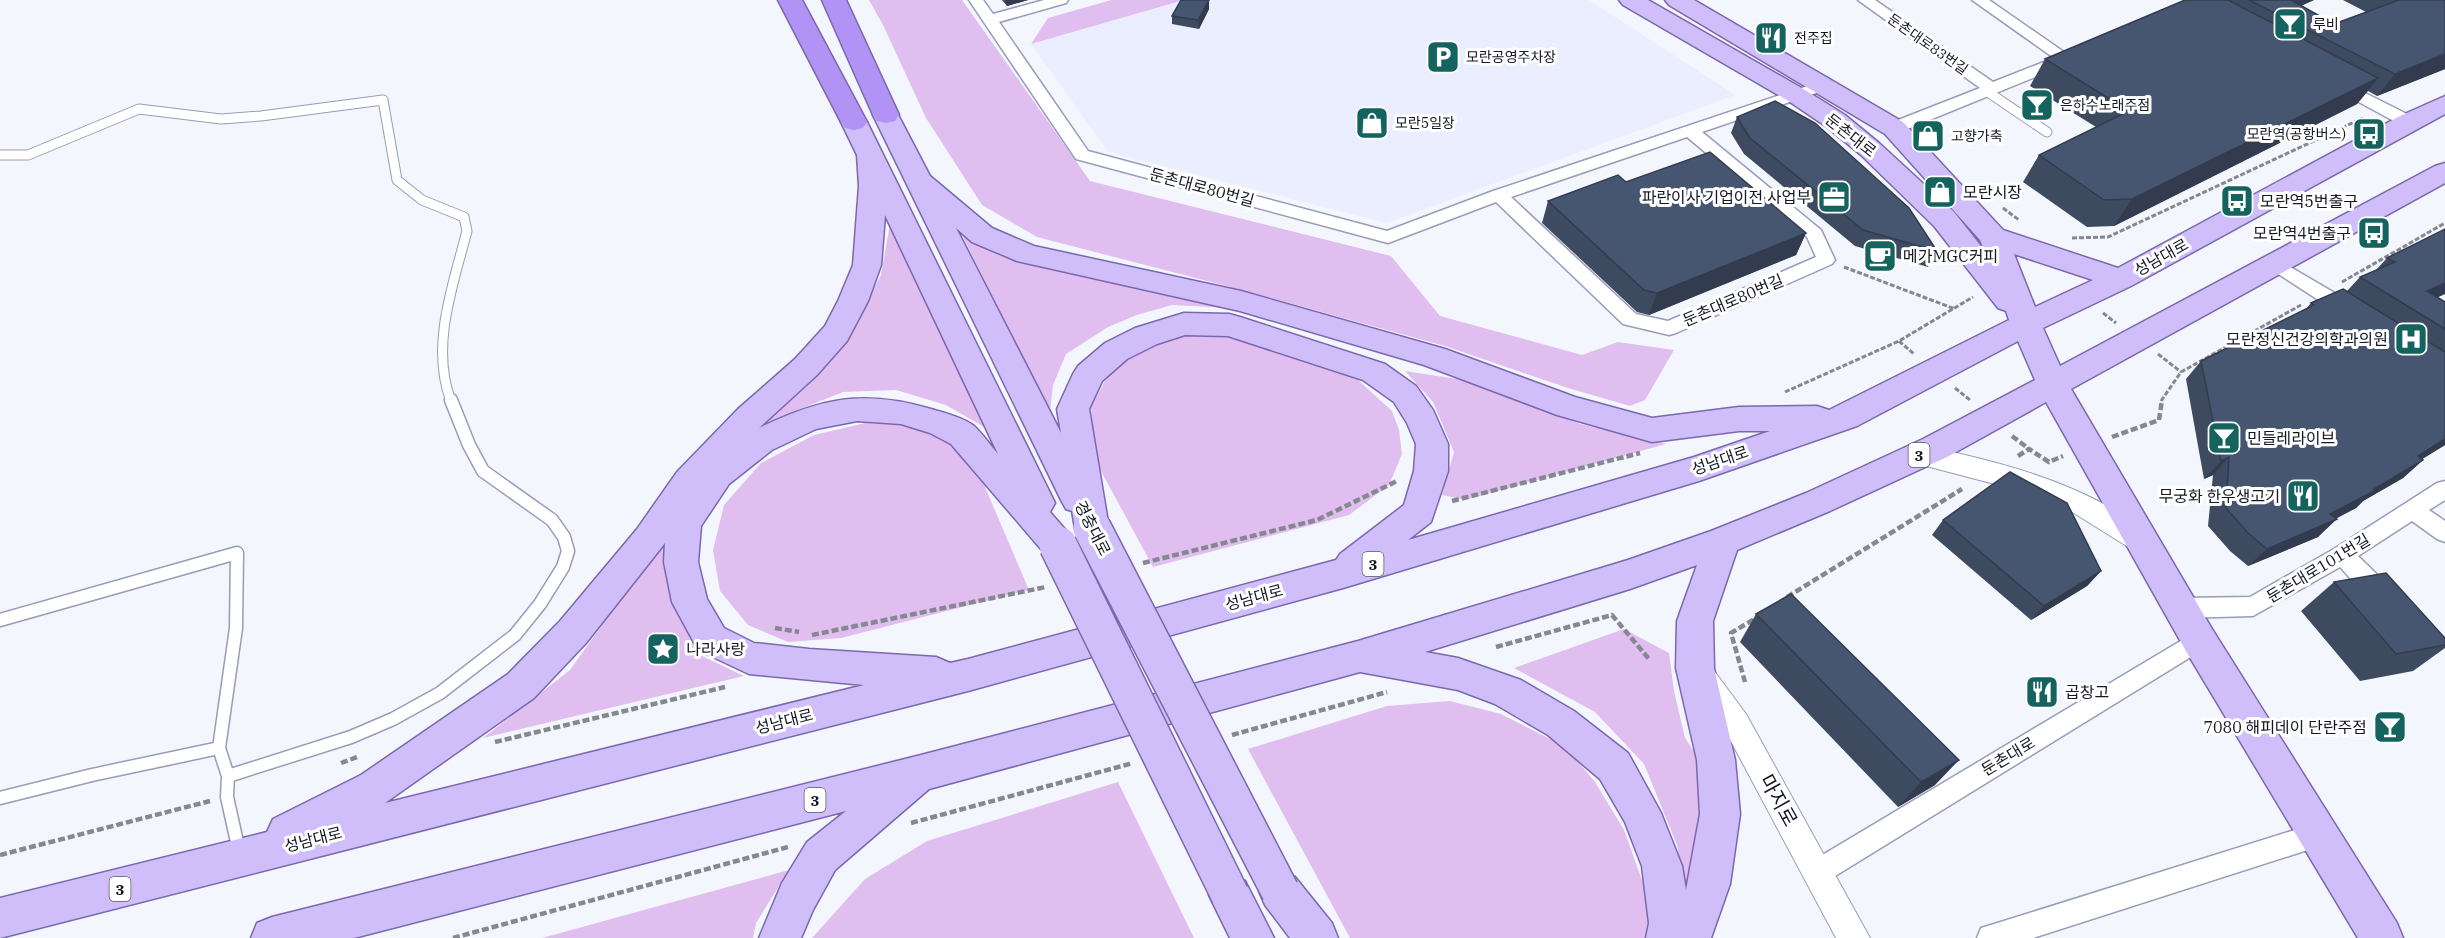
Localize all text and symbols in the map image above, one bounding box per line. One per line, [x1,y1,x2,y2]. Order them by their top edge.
bar icon: 루비 [2272,6,2308,42]
street label: 둔촌대로83번길 [1884,10,1972,78]
place label: 루비 [2313,15,2339,33]
restaurant icon: 전주집 [1753,20,1789,56]
place label: 전주집 [1794,29,1833,47]
parking icon: 모란공영주차장 [1425,39,1461,75]
place label: 모란공영주차장 [1466,48,1556,66]
bar icon: 은하수노래주점 [2019,87,2055,123]
place label: 은하수노래주점 [2060,96,2150,114]
shop icon: 모란5일장 [1354,105,1390,141]
street label: 둔촌대로 [1822,109,1881,161]
place label: 모란5일장 [1395,114,1455,132]
bus stop icon: 모란역(공항버스) [2351,116,2387,152]
shop icon: 고향가축 [1910,118,1946,154]
place label: 모란역(공항버스) [2247,125,2346,143]
place label: 고향가축 [1951,127,2003,145]
street label: 둔촌대로80번길 [1147,163,1257,211]
shop icon: 모란시장 [1922,174,1958,210]
office icon: 파란이사 기업이전 사업부 [1816,179,1852,215]
place label: 모란시장 [1963,182,2022,202]
bus stop icon: 모란역5번출구 [2219,183,2255,219]
place label: 파란이사 기업이전 사업부 [1642,187,1811,207]
place label: 모란역5번출구 [2260,191,2358,211]
bus stop icon: 모란역4번출구 [2356,215,2392,251]
place label: 모란역4번출구 [2253,223,2351,243]
street label: 성남대로 [2130,234,2192,280]
cafe icon: 메가MGC커피 [1862,238,1898,274]
place label: 메가MGC커피 [1903,246,1998,266]
street label: 둔촌대로80번길 [1680,270,1786,330]
hospital icon: 모란정신건강의학과의원 [2393,321,2429,357]
place label: 모란정신건강의학과의원 [2226,329,2388,349]
bar icon: 민들레라이브 [2206,420,2242,456]
place label: 민들레라이브 [2247,428,2335,448]
street label: 성남대로 [1689,441,1751,479]
road number: 3 [1908,443,1930,467]
restaurant icon: 무궁화 한우생고기 [2285,478,2321,514]
place label: 무궁화 한우생고기 [2159,486,2280,506]
street label: 경충대로 [1071,497,1115,559]
street label: 둔촌대로101번길 [2263,529,2373,607]
road number: 3 [1362,552,1384,576]
street label: 성남대로 [1223,580,1285,614]
place icon: 나라사랑 [645,631,681,667]
place label: 나라사랑 [686,639,745,659]
restaurant icon: 곱창고 [2024,674,2060,710]
place label: 곱창고 [2065,682,2109,702]
street label: 성남대로 [753,704,815,738]
bar icon: 7080 해피데이 단란주점 [2372,709,2408,745]
place label: 7080 해피데이 단란주점 [2203,717,2367,737]
street label: 둔촌대로 [1978,732,2039,780]
street label: 마지로 [1754,769,1804,831]
road number: 3 [804,788,826,812]
street label: 성남대로 [282,822,344,856]
road number: 3 [110,877,130,901]

